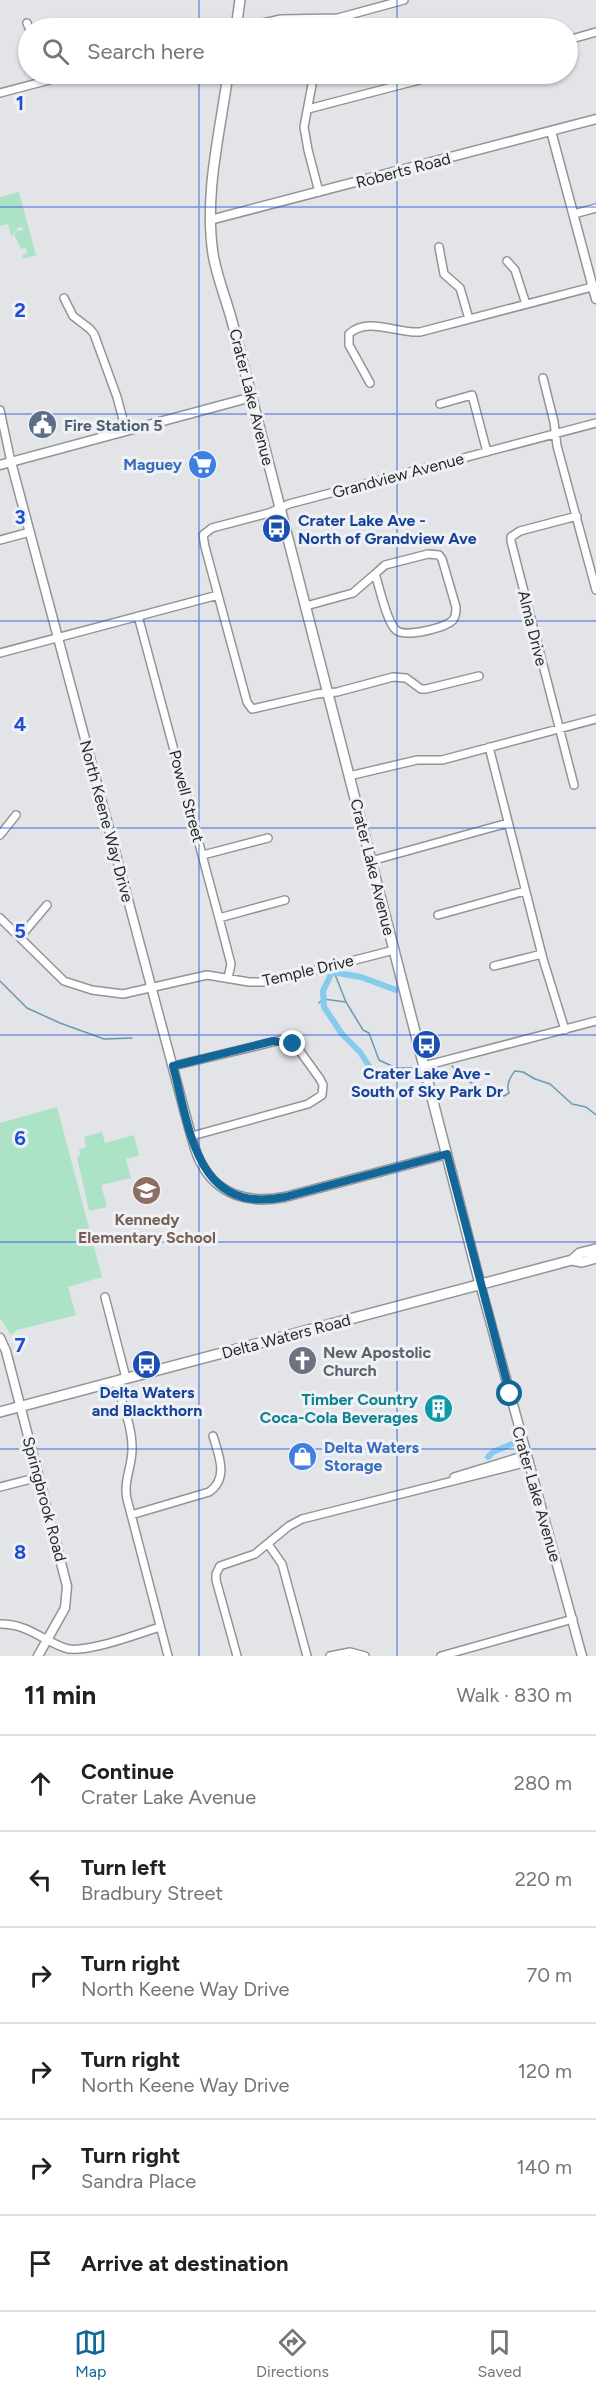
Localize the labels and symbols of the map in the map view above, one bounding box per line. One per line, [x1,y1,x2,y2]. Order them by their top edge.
text: 1 [16,91,24,115]
street label: Roberts Road [354,149,452,192]
text: 2 [14,298,26,322]
street label: Crater Lake Avenue [225,327,278,468]
public building icon: Fire Station 5 [27,409,59,441]
place label: Fire Station 5 [64,416,162,435]
supermarket icon: Maguey [187,448,219,480]
street label: Grandview Avenue [330,449,466,502]
place label: Maguey [123,455,183,474]
text: 3 [14,505,26,529]
place label: Crater Lake Ave - North of Grandview Ave [298,511,477,548]
bus stop icon: Crater Lake Ave - North of Grandview Ave [261,513,293,545]
street label: Alma Drive [514,588,551,668]
text: 4 [14,712,27,736]
street label: North Keene Way Drive [76,738,137,904]
street label: Powell Street [165,748,208,844]
street label: Crater Lake Avenue [346,797,399,938]
text: 5 [14,919,26,943]
street label: Temple Drive [261,951,356,990]
bus stop icon: Crater Lake Ave - South of Sky Park Dr [411,1029,443,1061]
route end [279,1030,305,1056]
place label: Crater Lake Ave - South of Sky Park Dr [351,1064,503,1101]
text: 6 [14,1126,26,1150]
school or university icon: Kennedy Elementary School [131,1175,163,1207]
place label: Kennedy Elementary School [78,1210,216,1247]
street label: Delta Waters Road [220,1310,353,1363]
text: 7 [14,1333,26,1357]
place label: New Apostolic Church [323,1343,432,1380]
church icon: New Apostolic Church [286,1345,318,1377]
bus stop icon: Delta Waters and Blackthorn [131,1348,163,1380]
route start [496,1380,522,1406]
place label: Delta Waters and Blackthorn [92,1383,202,1420]
place label: Timber Country Coca-Cola Beverages [260,1390,419,1427]
building icon: Timber Country Coca-Cola Beverages [423,1392,455,1424]
street label: Crater Lake Avenue [508,1424,565,1564]
street label: Springbrook Road [19,1435,70,1564]
place label: Delta Waters Storage [324,1438,419,1475]
shop icon: Delta Waters Storage [287,1440,319,1472]
text: 8 [14,1540,26,1564]

